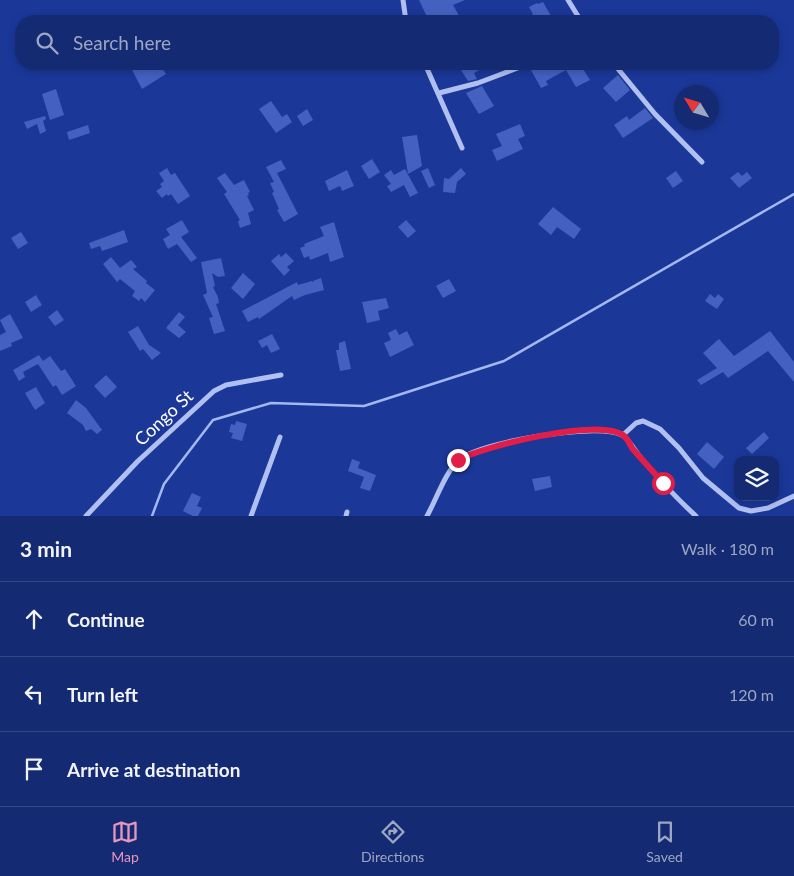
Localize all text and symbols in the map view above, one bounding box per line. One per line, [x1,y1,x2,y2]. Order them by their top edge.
search box [15,15,779,70]
icon: search [33,29,61,57]
text: Search here [73,31,171,54]
north arrow [674,85,719,130]
street label: Congo St [130,384,198,450]
route end [447,449,470,472]
map controls [734,456,779,501]
button: layers [734,456,779,501]
route start [652,472,675,495]
text: 3 min [20,536,72,561]
text: Walk · 180 m [681,539,774,558]
icon: ahead [20,605,48,633]
text: Continue [67,608,145,631]
text: 60 m [738,610,774,629]
icon: left [20,680,48,708]
text: Turn left [67,683,138,706]
text: 120 m [729,685,774,704]
icon: arrive [20,755,48,783]
text: Arrive at destination [67,758,240,781]
tab: Map [111,818,139,865]
tab: Directions [361,818,424,865]
tab: Saved [646,818,683,865]

